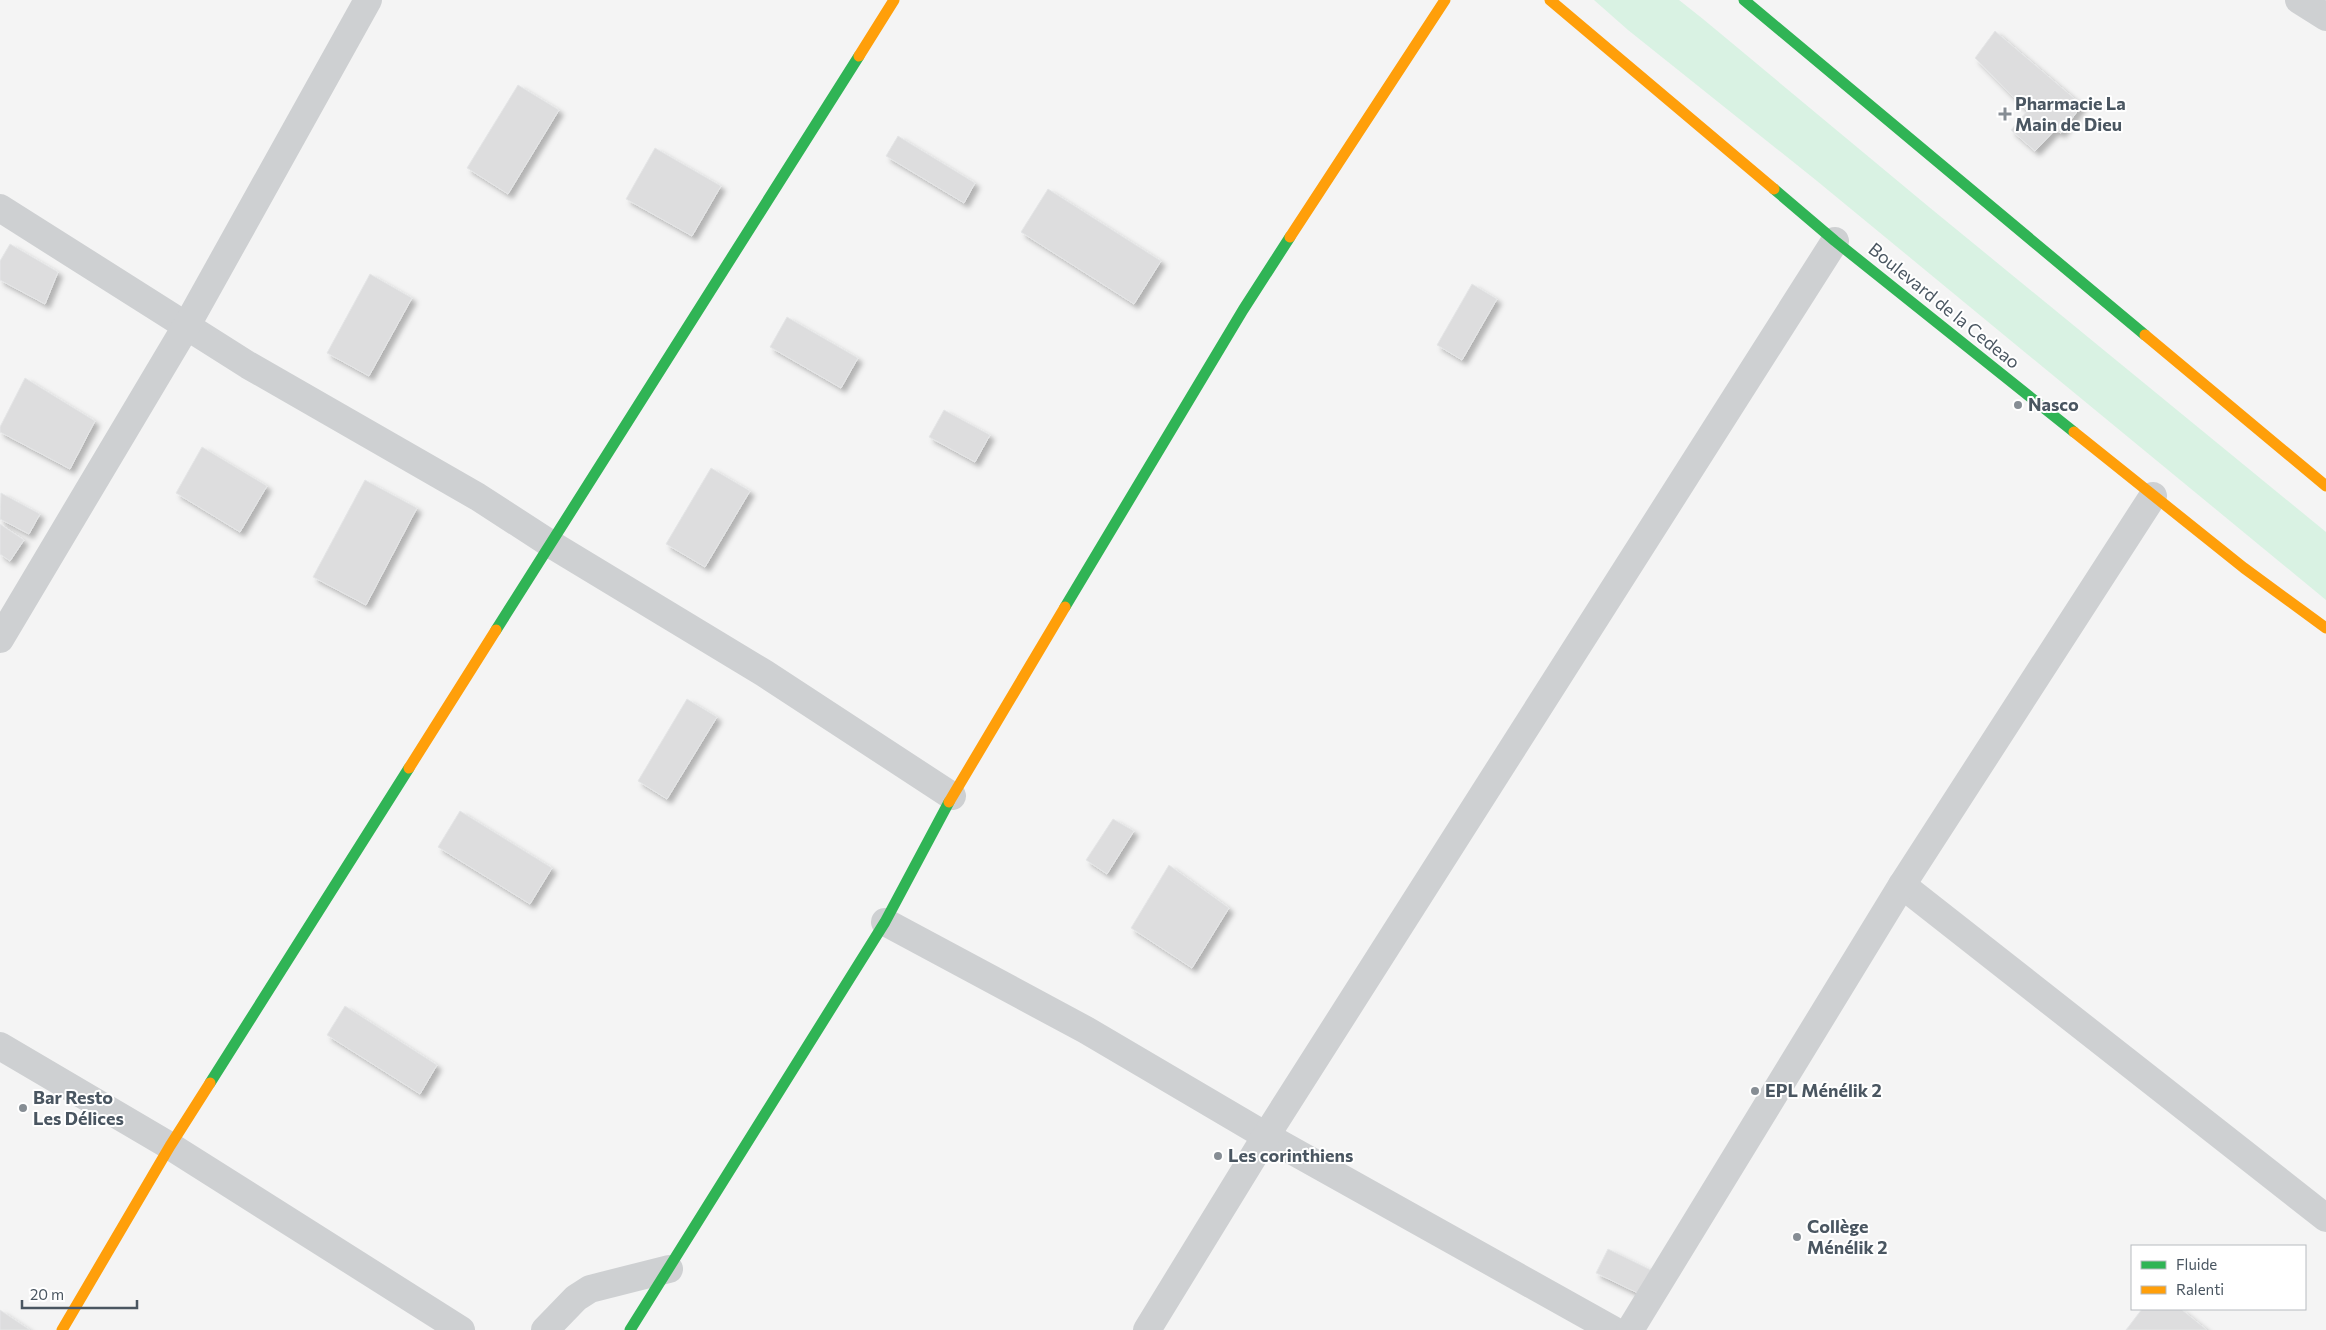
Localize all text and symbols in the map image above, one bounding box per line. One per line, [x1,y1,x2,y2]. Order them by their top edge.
place label: Pharmacie La Main de Dieu [2015,92,2126,135]
marker: Pharmacie La Main de Dieu [1999,108,2011,120]
street label: Boulevard de la Cedeao [1865,237,2025,373]
place label: Nasco [2028,393,2079,415]
marker: Nasco [2012,399,2024,411]
place label: EPL Ménélik 2 [1765,1079,1882,1101]
marker: EPL Ménélik 2 [1749,1085,1761,1097]
place label: Bar Resto Les Délices [33,1086,124,1129]
marker: Bar Resto Les Délices [17,1102,29,1114]
place label: Les corinthiens [1228,1144,1353,1166]
marker: Les corinthiens [1212,1150,1224,1162]
place label: Collège Ménélik 2 [1807,1215,1888,1258]
marker: Collège Ménélik 2 [1791,1231,1803,1243]
legend [2131,1245,2306,1310]
text: Fluide [2176,1255,2217,1273]
scale bar [22,1278,138,1310]
text: Ralenti [2176,1280,2224,1298]
text: 20 m [30,1285,64,1303]

